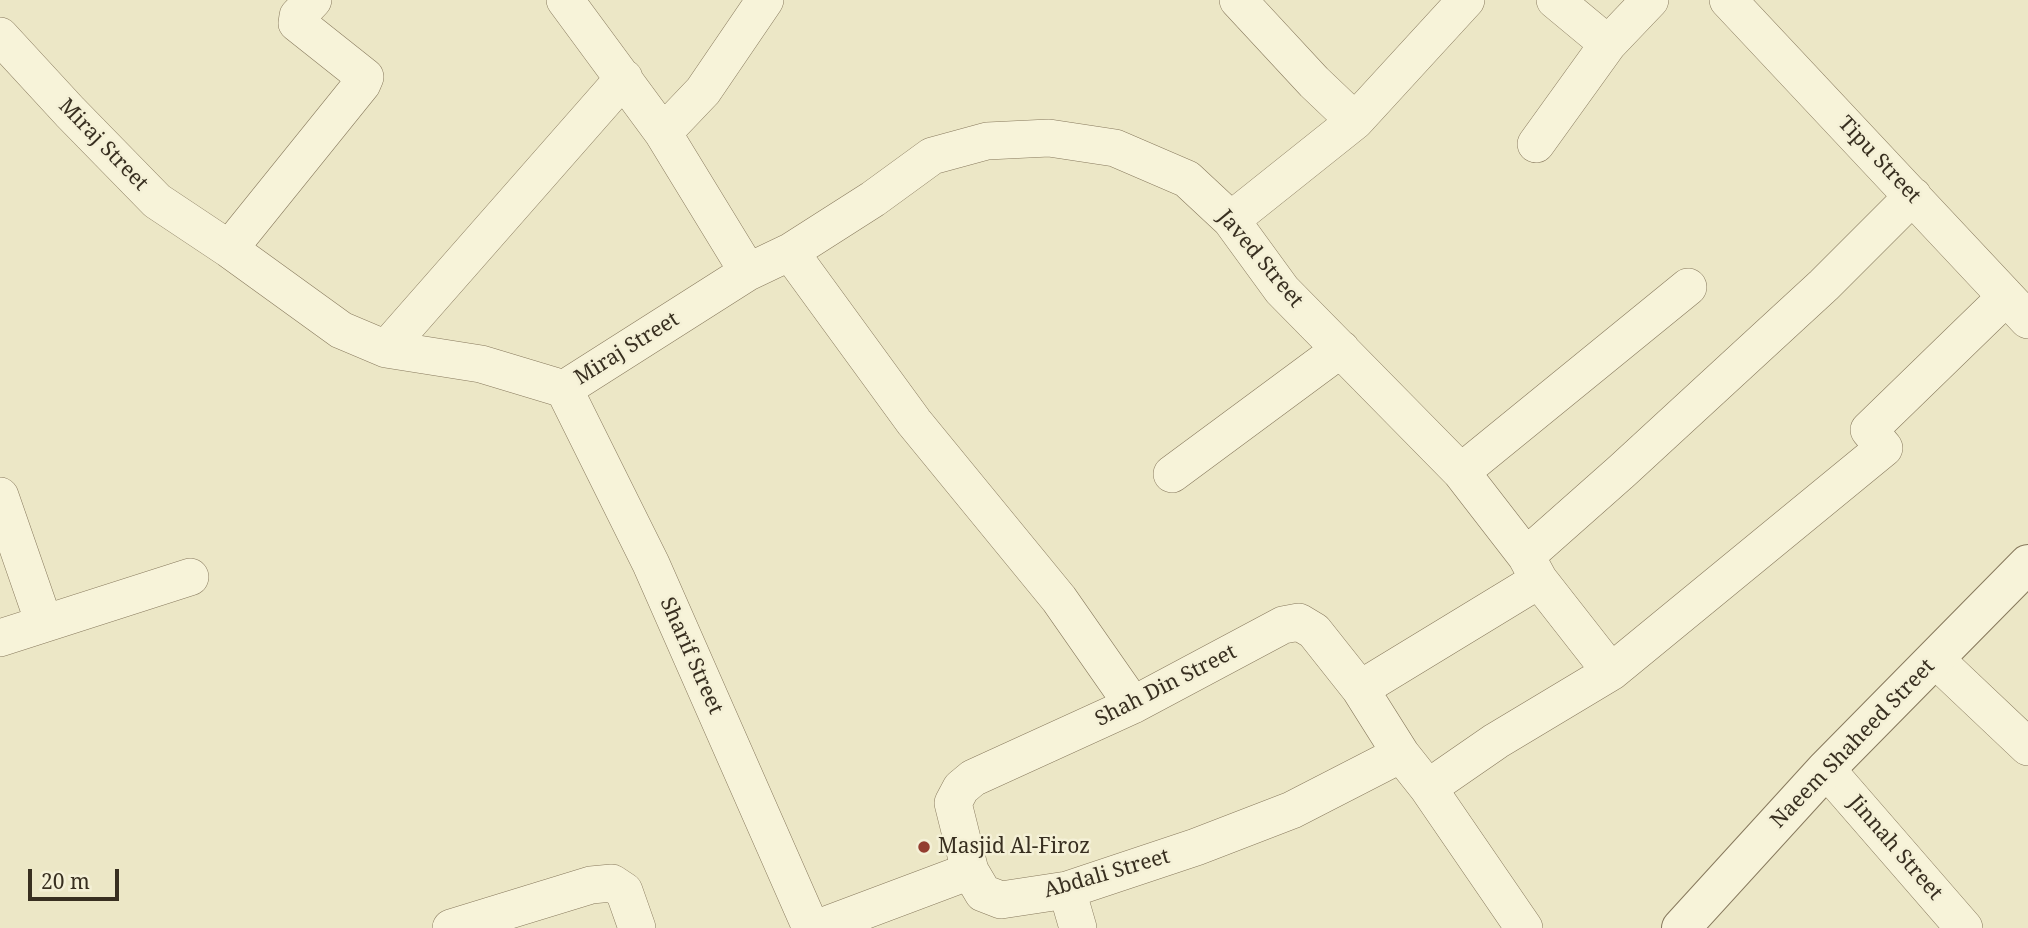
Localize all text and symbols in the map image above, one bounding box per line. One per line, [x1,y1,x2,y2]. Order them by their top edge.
street label: Miraj Street [53,94,153,196]
street label: Tipu Street [1832,111,1926,209]
street label: Javed Street [1212,205,1308,313]
street label: Miraj Street [570,307,684,391]
street label: Sharif Street [654,594,728,718]
street label: Shah Din Street [1091,640,1241,732]
street label: Naeem Shaheed Street [1766,654,1940,834]
street label: Jinnah Street [1843,790,1947,906]
place label: Masjid Al-Firoz [938,834,1090,860]
marker: Masjid Al-Firoz [916,839,932,855]
street label: Abdali Street [1041,844,1173,904]
scale bar [32,855,122,899]
text: 20 m [41,867,90,895]

